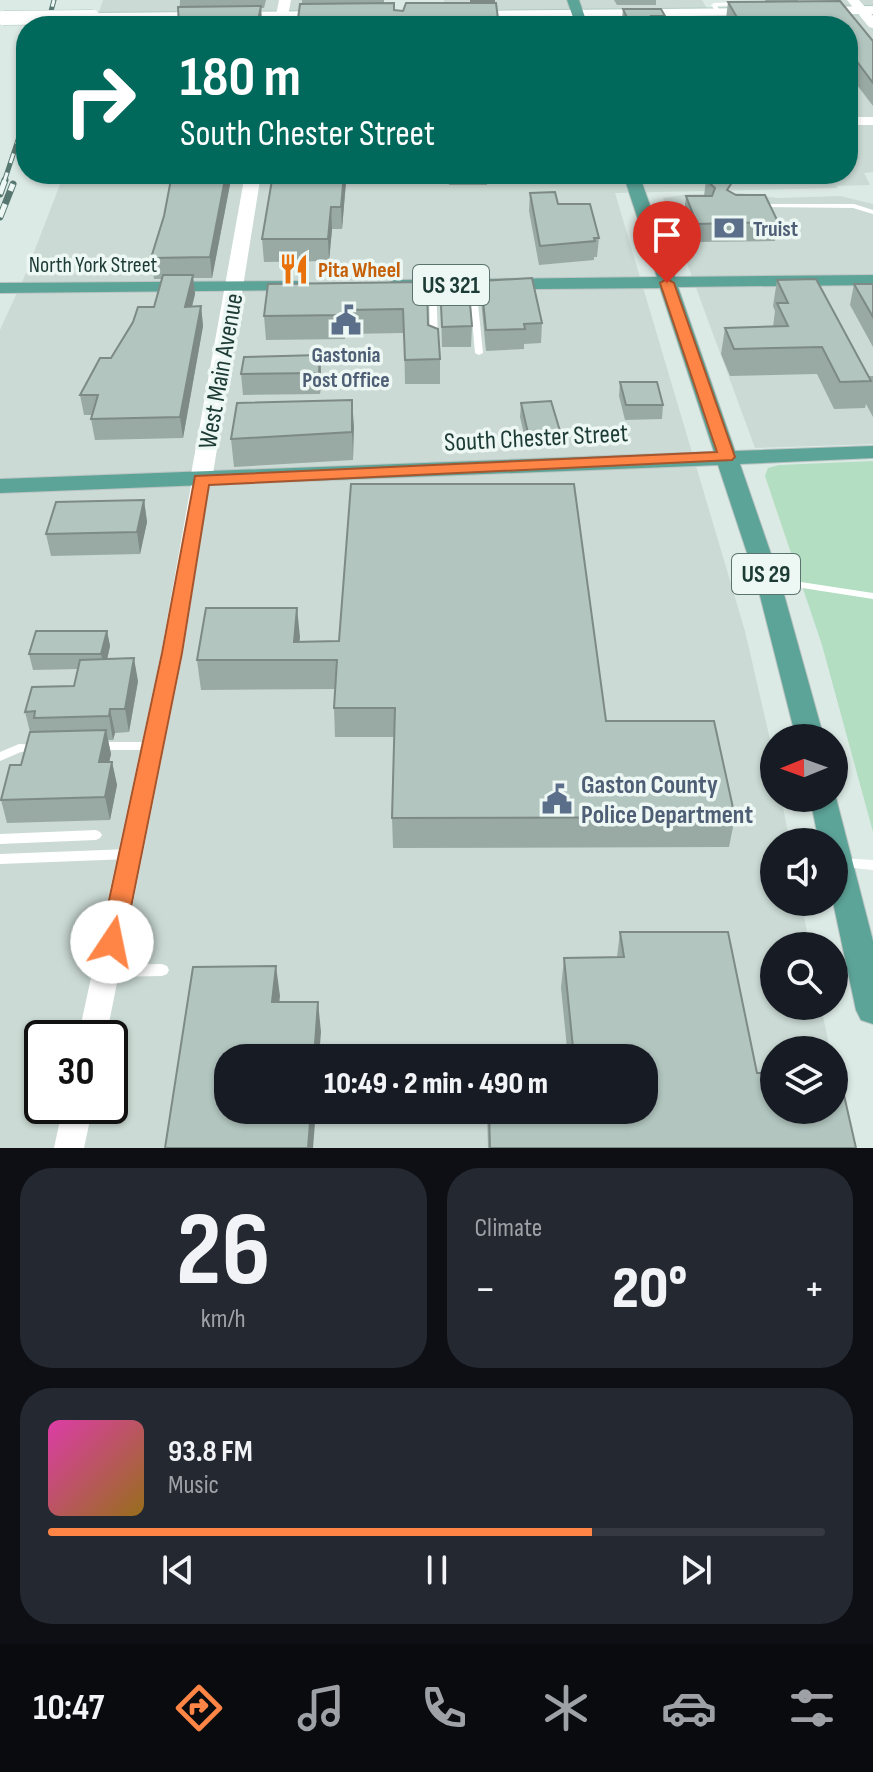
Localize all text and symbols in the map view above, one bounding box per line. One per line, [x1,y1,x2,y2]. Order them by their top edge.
text: 180 m [180,45,301,112]
icon: right [48,48,152,152]
text: South Chester Street [180,113,435,156]
pin [633,201,701,283]
bank icon: Truist [712,211,746,245]
icon: arrive [645,213,689,257]
place label: Truist [753,216,798,243]
street label: North York Street [29,252,157,279]
restaurant icon: Pita Wheel [277,252,311,286]
place label: Pita Wheel [318,257,401,284]
road number: US 321 [413,265,489,305]
street label: West Main Avenue [193,291,250,451]
public building icon: Gastonia Post Office [329,303,363,337]
place label: Gastonia Post Office [302,342,390,394]
street label: South Chester Street [443,418,629,459]
road number: US 29 [732,554,800,594]
north arrow [760,724,848,812]
map controls [760,724,848,1124]
place label: Gaston County Police Department [581,770,754,831]
public building icon: Gaston County Police Department [540,782,574,816]
button: sound [760,828,848,916]
position arrow [70,900,154,984]
button: search [760,932,848,1020]
speed limit sign: 30 [24,1020,128,1124]
button: layers [760,1036,848,1124]
text: 10:49 · 2 min · 490 m [324,1066,548,1102]
text: 26 [176,1189,271,1314]
text: Climate [475,1213,542,1244]
text: 20° [612,1253,688,1325]
text: − [475,1263,496,1316]
text: + [803,1263,825,1316]
text: km/h [201,1304,246,1335]
text: 93.8 FM [168,1434,253,1470]
text: Music [168,1470,219,1501]
icon: previous [156,1548,200,1592]
icon: pause [415,1548,459,1592]
icon: next [674,1548,718,1592]
icon: directions [171,1680,227,1736]
icon: music [293,1680,349,1736]
icon: phone [416,1680,472,1736]
icon: climate [538,1680,594,1736]
icon: car [661,1680,717,1736]
icon: filters [784,1680,840,1736]
text: 10:47 [33,1687,104,1730]

